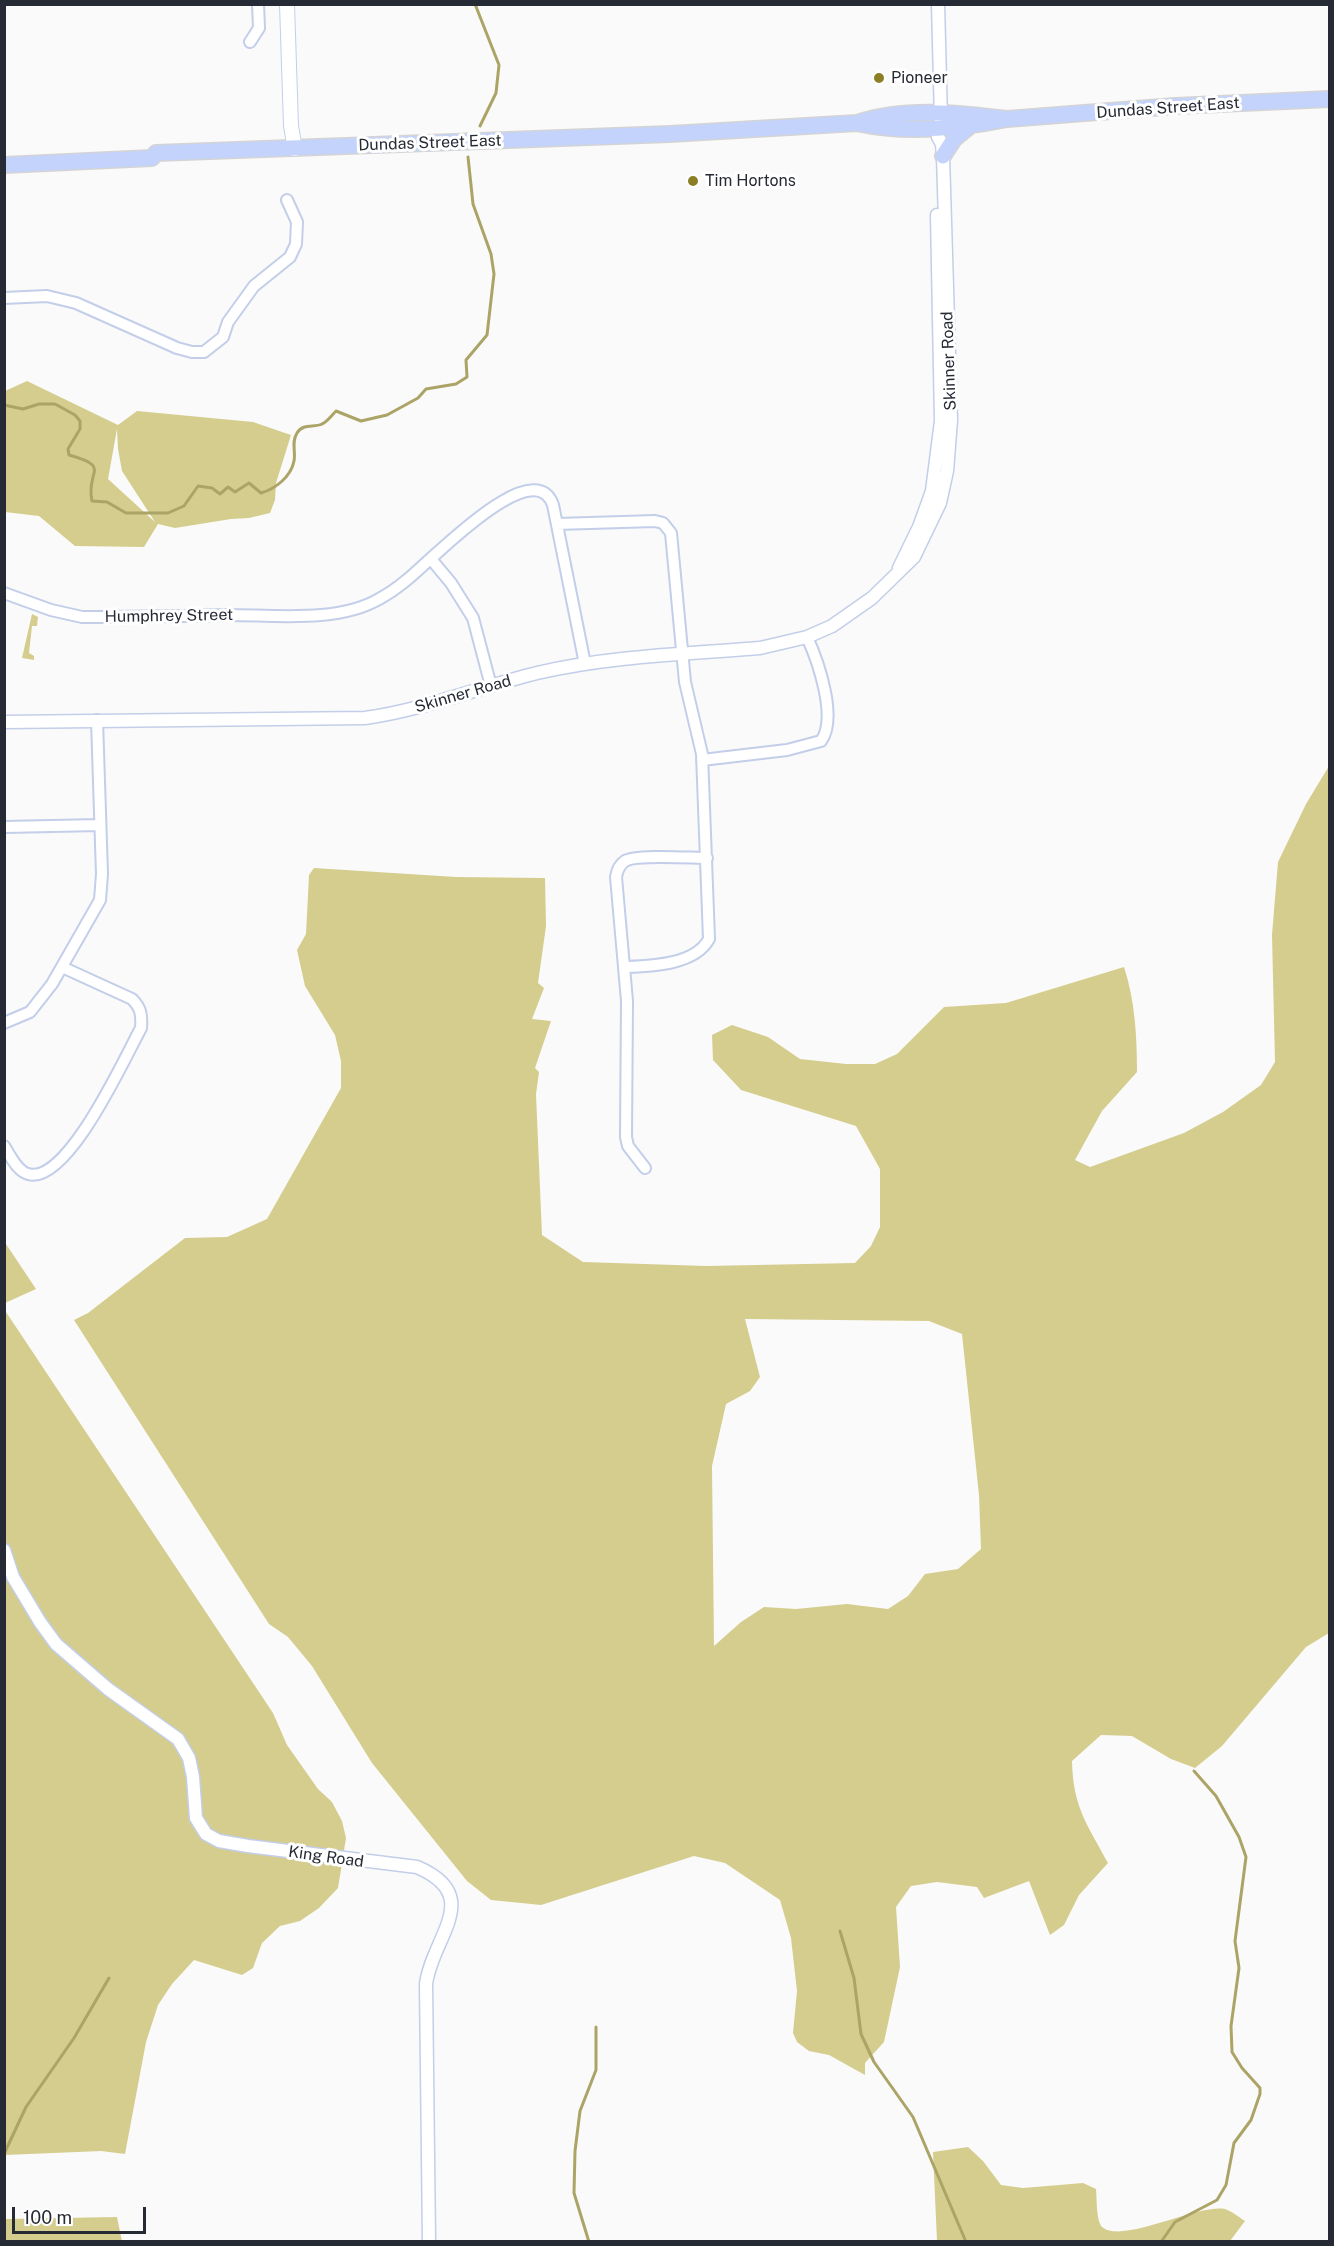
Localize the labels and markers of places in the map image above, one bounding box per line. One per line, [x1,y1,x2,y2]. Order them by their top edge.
place label: Pioneer [891,68,948,88]
marker: Pioneer [872,71,886,85]
place label: Tim Hortons [705,171,796,191]
marker: Tim Hortons [686,174,700,188]

